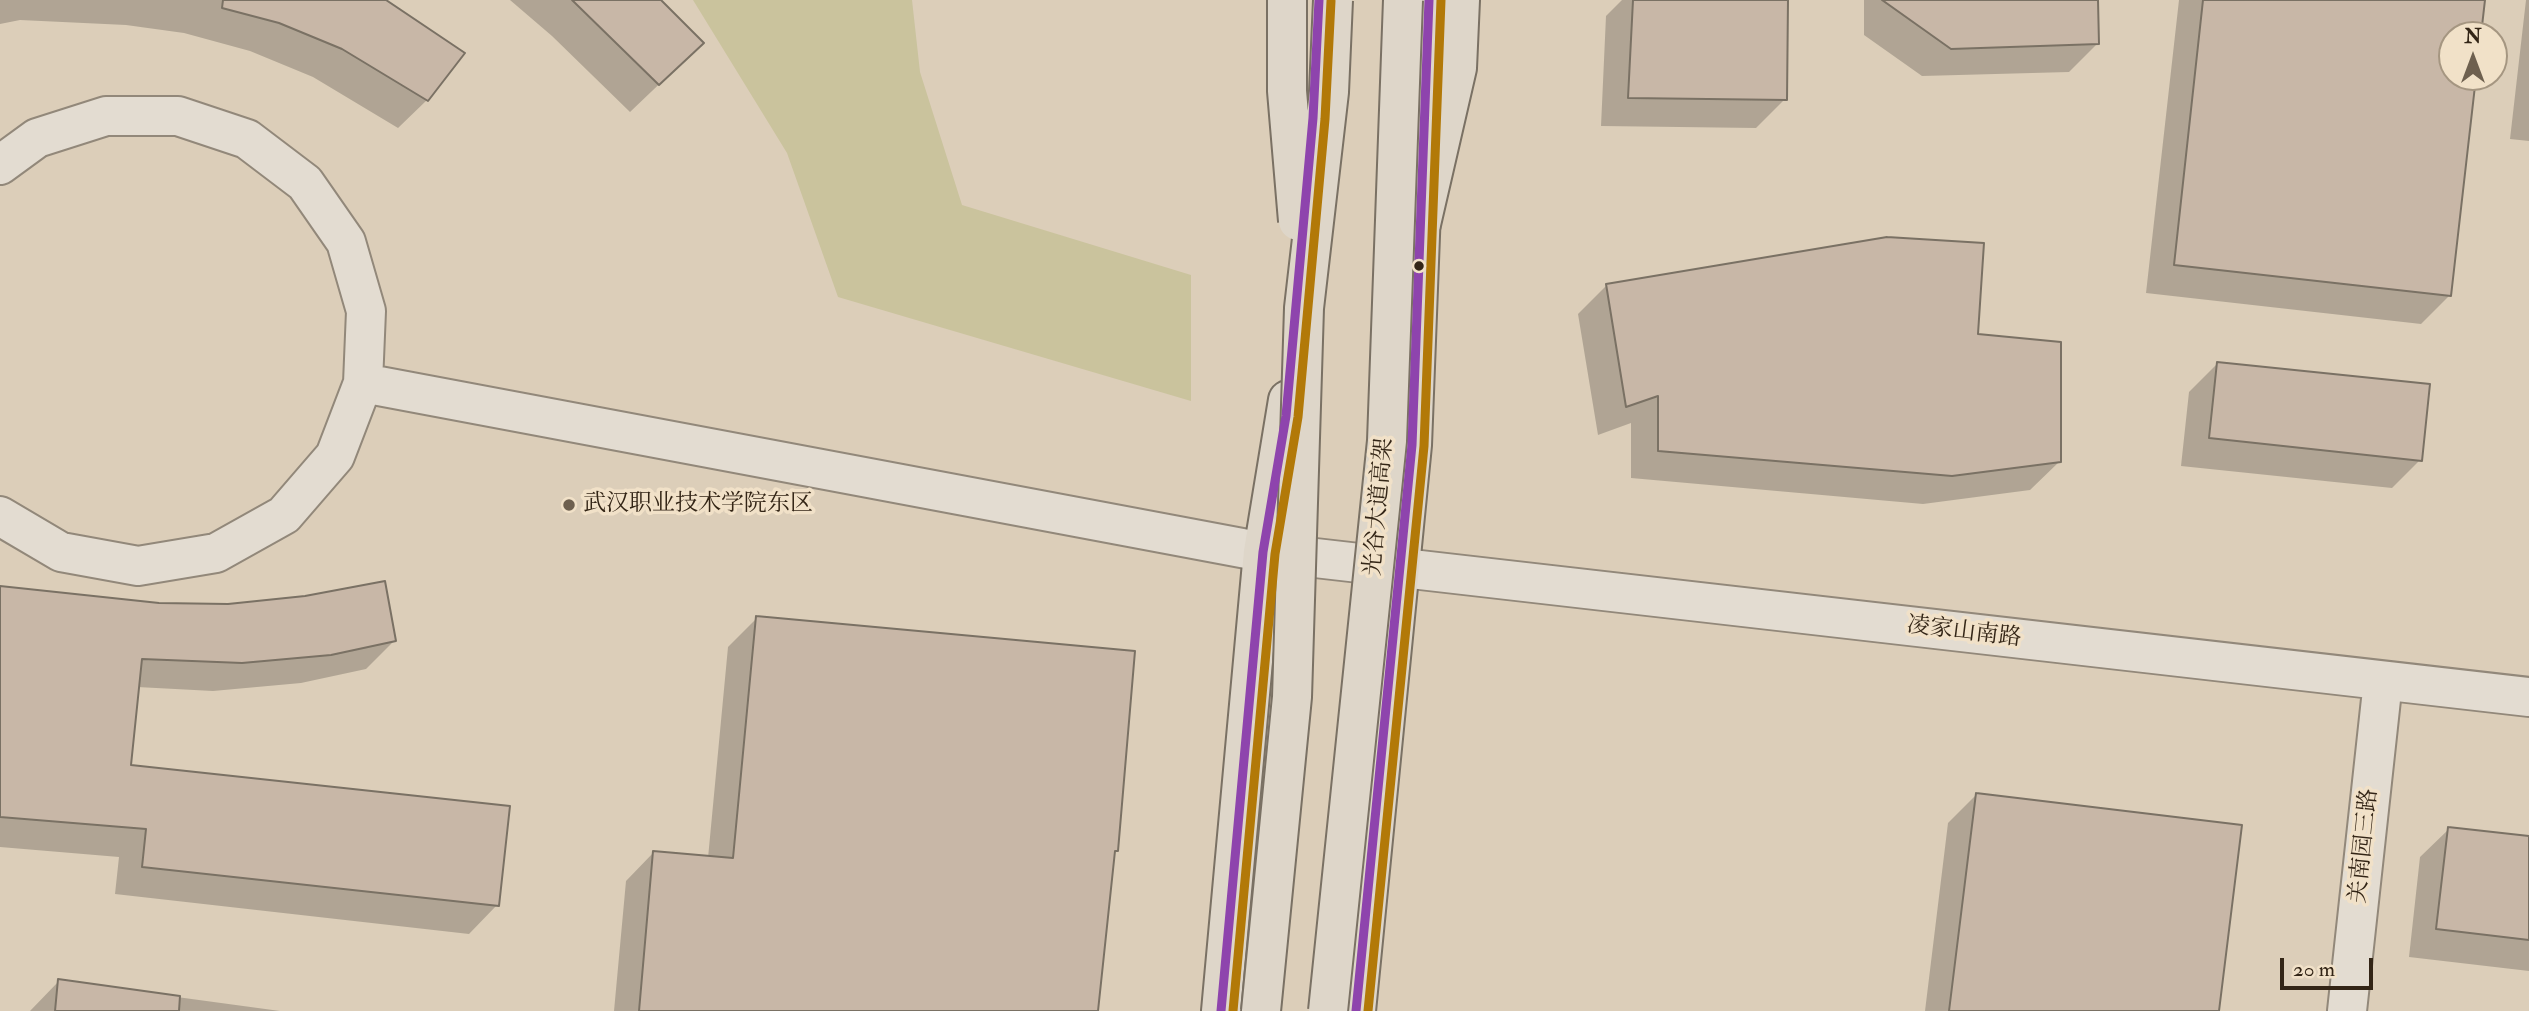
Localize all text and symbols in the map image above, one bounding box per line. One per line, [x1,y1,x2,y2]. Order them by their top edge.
north arrow [2438,21,2508,91]
text: N [2464,25,2482,49]
unlabelled marker [1412,259,1426,273]
street label: 光谷大道高架 [1360,437,1400,577]
place label: 武汉职业技术学院东区 [583,491,813,519]
marker: 武汉职业技术学院东区 [561,497,577,513]
street label: 凌家山南路 [1905,612,2023,654]
street label: 关南园三路 [2345,787,2385,905]
scale bar [2284,944,2377,988]
text: 20 m [2293,956,2335,983]

